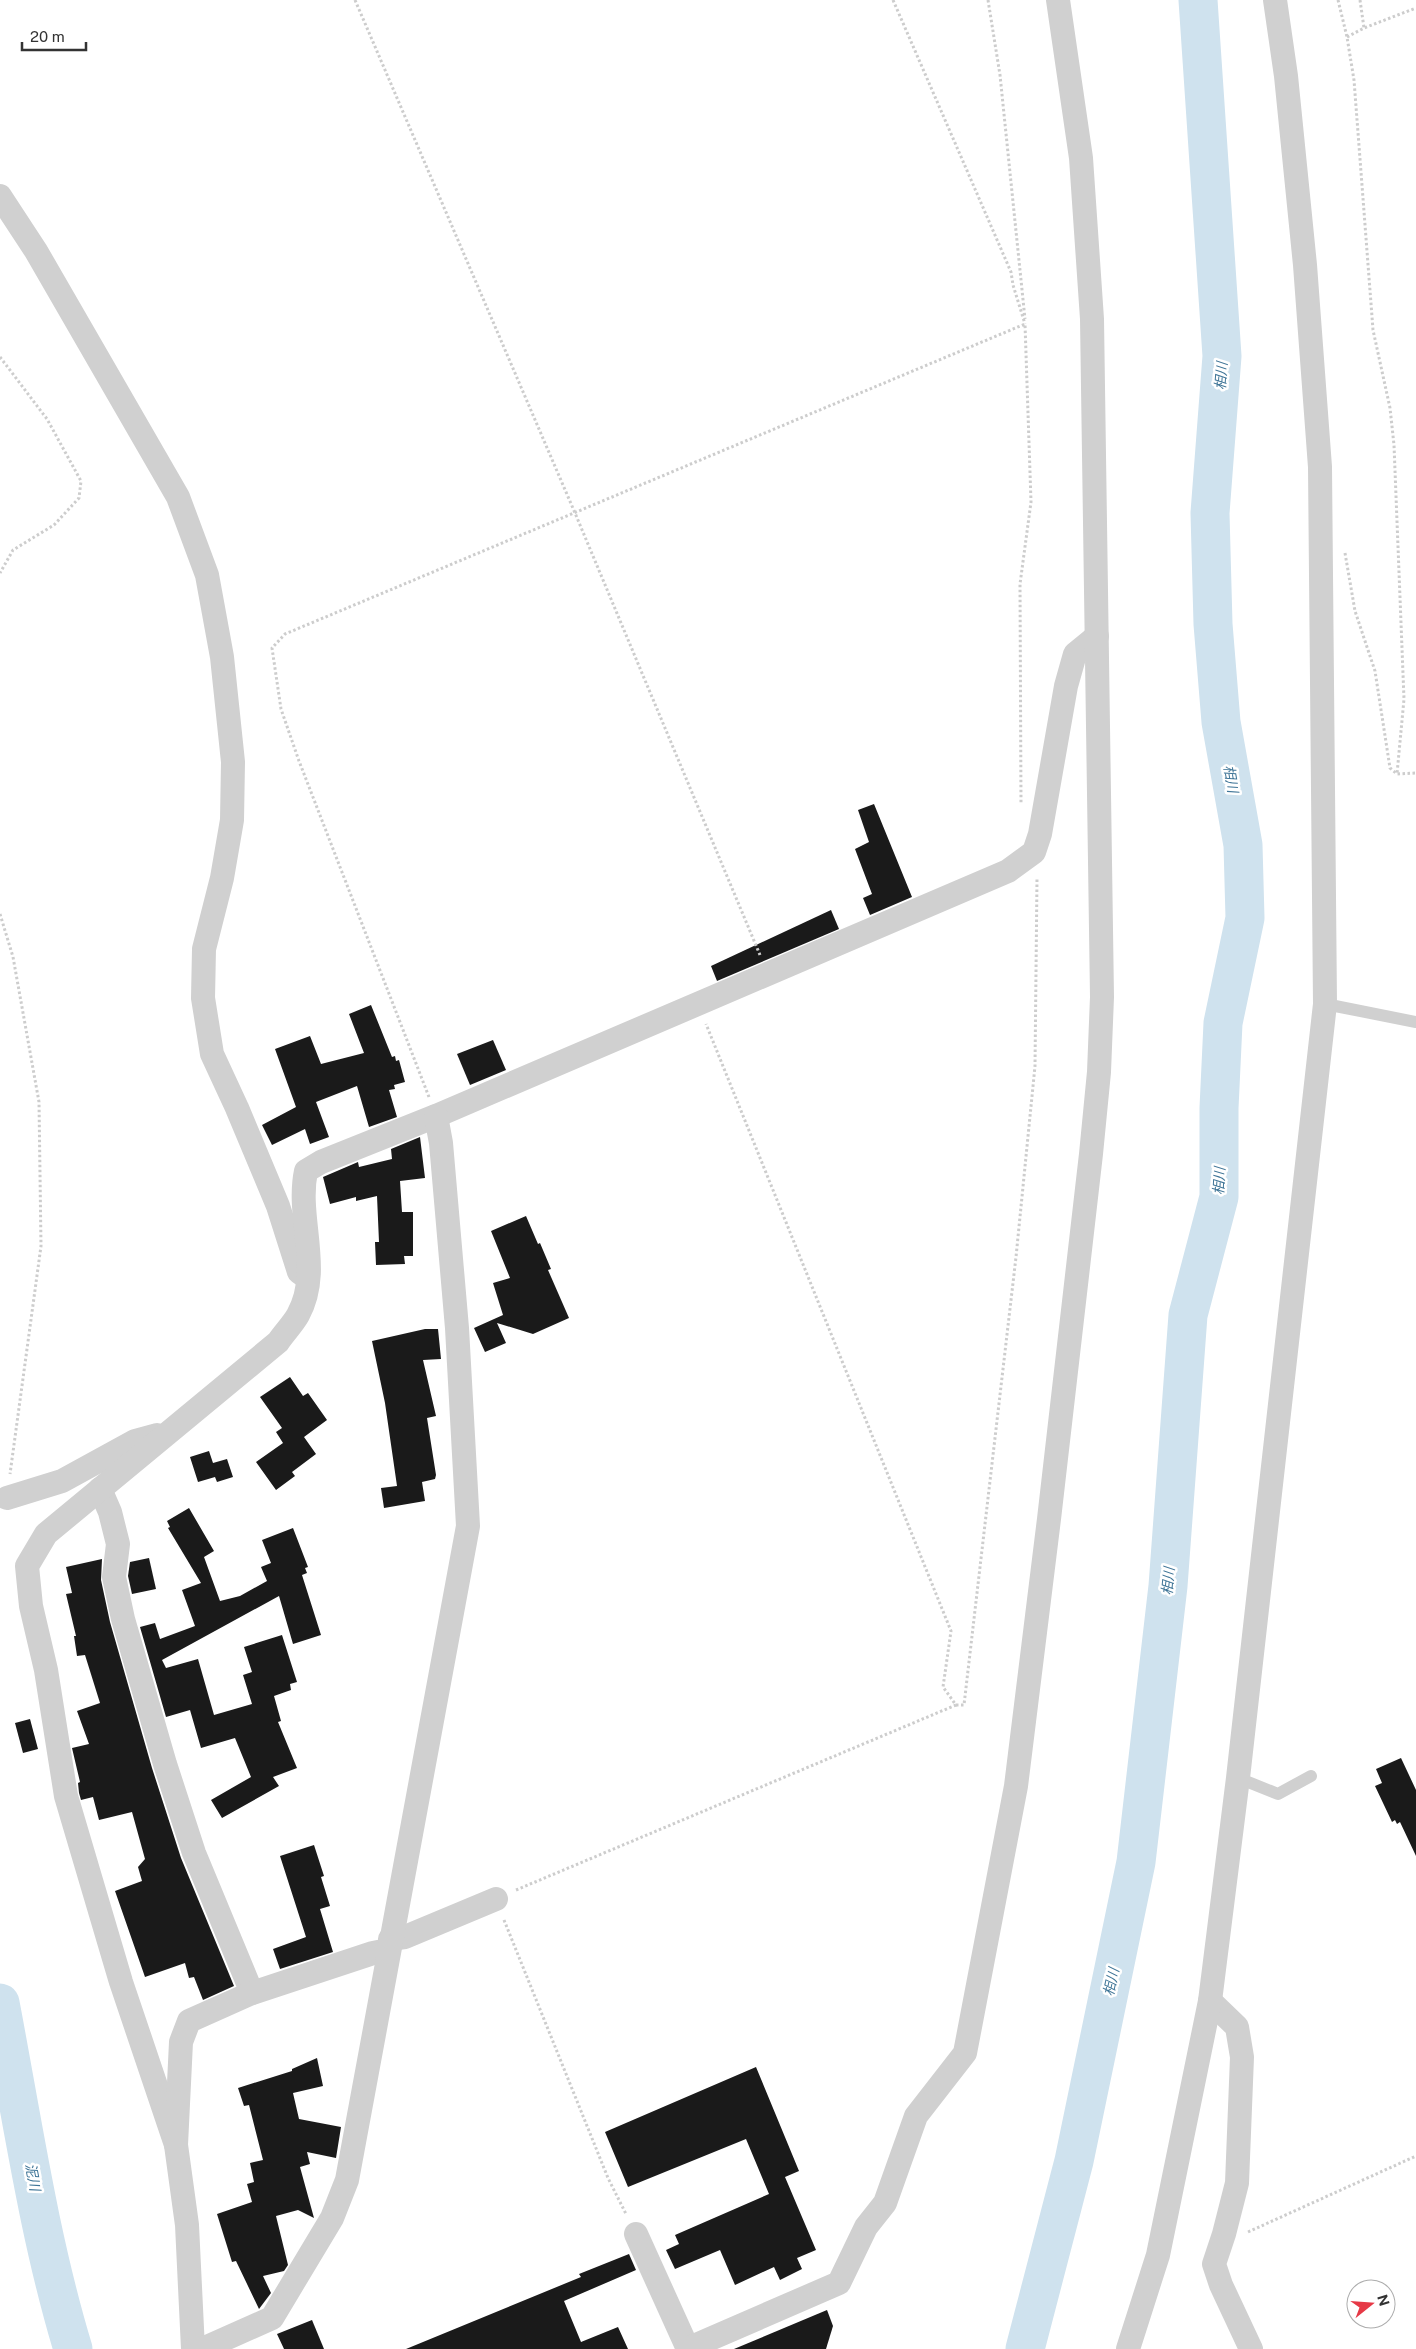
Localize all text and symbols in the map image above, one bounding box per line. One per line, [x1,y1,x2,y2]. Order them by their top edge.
scale bar [22,20,86,52]
text: 20 m [30,28,65,45]
water label: 相川 [1212,359,1230,391]
water label: 相川 [1221,764,1242,796]
water label: 相川 [1210,1165,1228,1195]
water label: 相川 [1159,1564,1177,1596]
water label: 相川 [1100,1965,1122,1997]
water label: 泥川 [22,2162,44,2194]
north arrow [1346,2279,1396,2329]
text: N [1374,2293,1393,2308]

